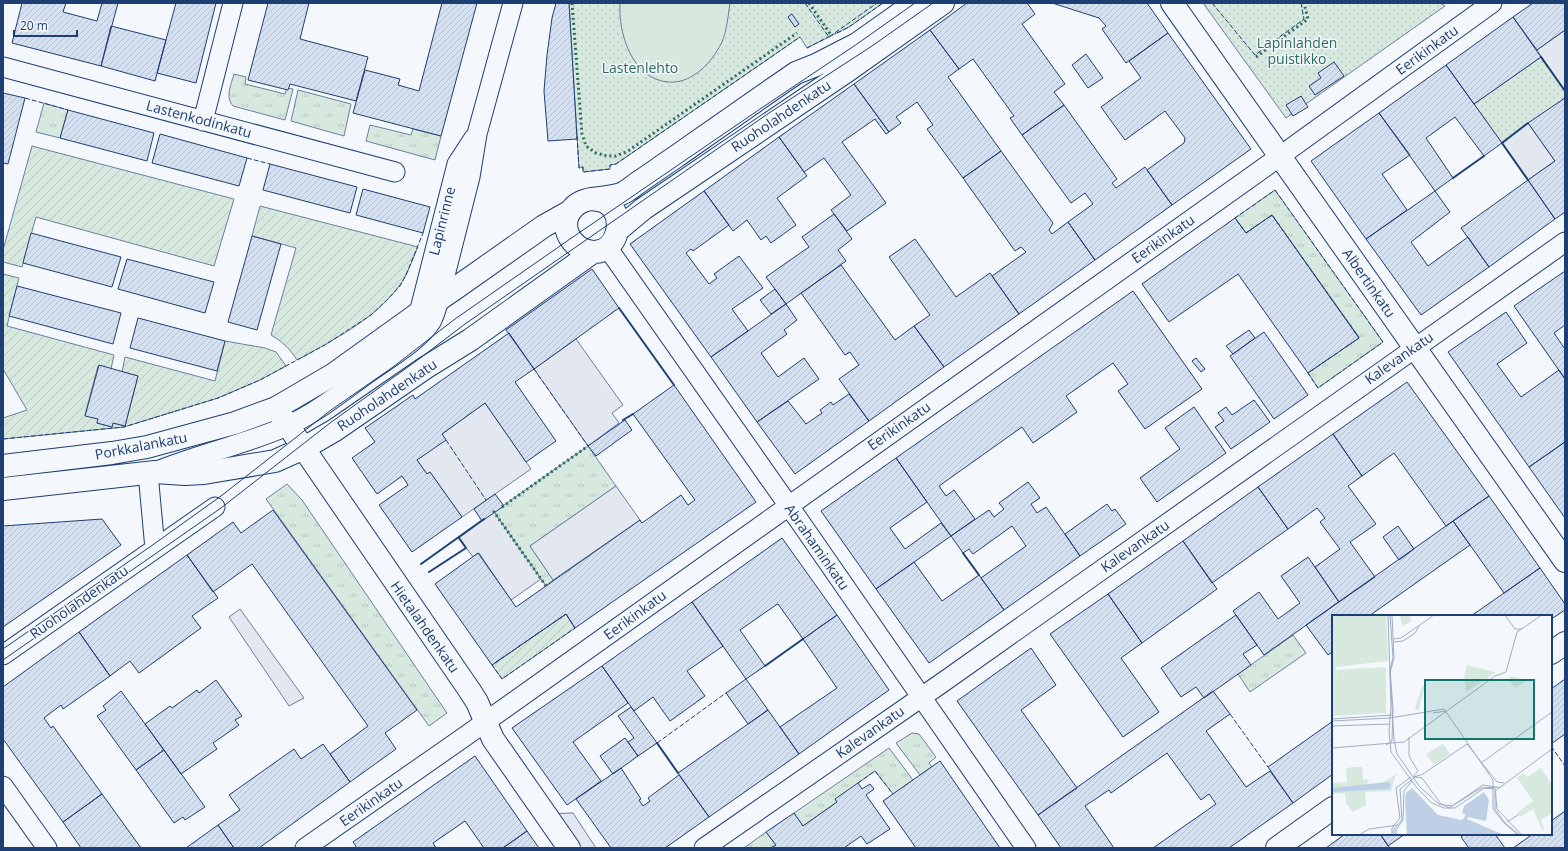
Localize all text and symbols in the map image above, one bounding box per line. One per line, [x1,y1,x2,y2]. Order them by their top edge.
scale bar [14,12,77,38]
text: 20 m [20,17,48,34]
street label: Eerikinkatu [1392,20,1462,79]
park label: Lapinlahden puistikko [1257,33,1337,68]
park label: Lastenlehto [602,58,678,77]
street label: Ruoholahdenkatu [727,75,834,156]
street label: Lastenkodinkatu [144,95,254,142]
street label: Lapinrinne [424,184,459,257]
street label: Eerikinkatu [1127,210,1198,267]
street label: Albertinkatu [1339,244,1400,321]
street label: Kalevankatu [1361,327,1437,388]
street label: Ruoholahdenkatu [333,354,440,435]
street label: Eerikinkatu [863,397,934,454]
street label: Porkkalankatu [93,427,189,464]
street label: Abrahaminkatu [781,500,854,594]
street label: Kalevankatu [1097,515,1173,576]
street label: Ruoholahdenkatu [26,560,132,643]
street label: Hietalahdenkatu [387,577,464,676]
street label: Eerikinkatu [600,585,670,644]
inset map [1332,615,1552,835]
street label: Kalevankatu [832,701,908,762]
street label: Eerikinkatu [335,773,406,830]

